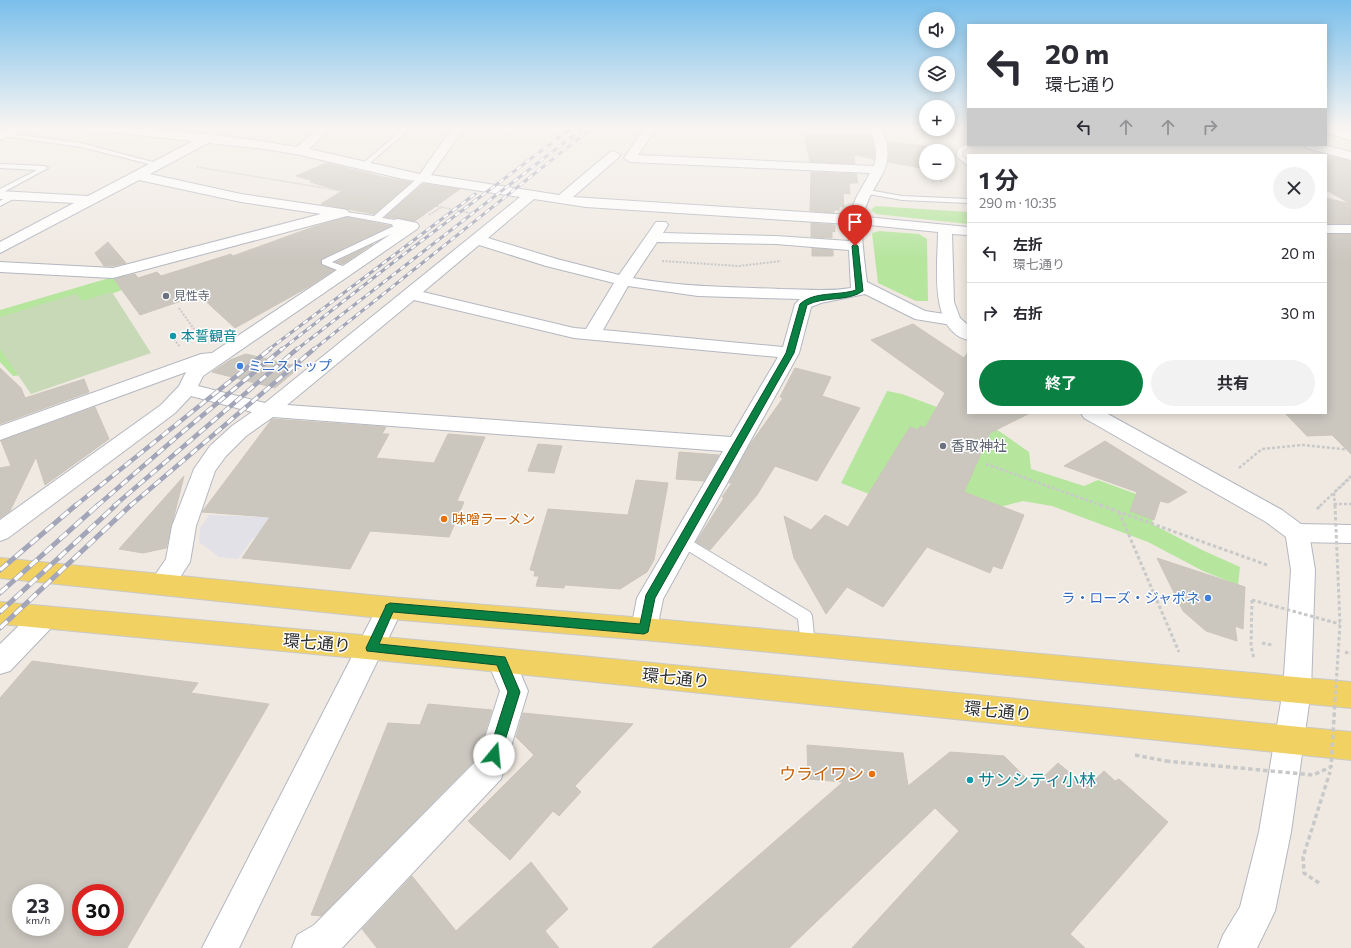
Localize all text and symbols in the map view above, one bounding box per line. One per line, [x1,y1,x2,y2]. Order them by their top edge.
map controls [919,12,955,180]
button: sound [919,12,955,48]
text: 20 m [1045,36,1109,70]
icon: left [979,40,1031,92]
button: layers [919,56,955,92]
text: 環七通り [1045,73,1117,95]
button: + [919,100,955,136]
icon: left [1073,116,1095,138]
icon: ahead [1115,116,1137,138]
icon: ahead [1157,116,1179,138]
icon: right [1199,116,1221,138]
button: − [919,144,955,180]
text: 1 分 [979,165,1018,194]
button: close [1273,167,1315,209]
text: 290 m · 10:35 [979,195,1056,211]
pin [838,205,872,246]
icon: arrive [844,211,866,233]
text: 左折 [1013,235,1043,253]
icon: left [979,242,1001,264]
text: 20 m [1281,244,1315,262]
text: 環七通り [1013,256,1065,272]
place label: 見性寺 [174,288,210,302]
marker: 見性寺 [161,291,171,301]
icon: right [979,302,1001,324]
text: 右折 [1013,304,1043,322]
text: 30 m [1281,304,1315,322]
place label: 本誓観音 [181,327,237,344]
marker: 本誓観音 [168,331,178,341]
place label: ミニストップ [248,357,332,374]
button: 終了 [979,360,1143,406]
button: 共有 [1151,360,1315,406]
marker: ミニストップ [235,361,245,371]
place label: 香取神社 [951,437,1007,454]
marker: 香取神社 [938,441,948,451]
place label: 味噌ラーメン [452,510,535,527]
marker: 味噌ラーメン [439,514,449,524]
place label: ラ・ローズ・ジャポネ [1061,589,1200,606]
marker: ラ・ローズ・ジャポネ [1203,593,1213,603]
street label: 環七通り [282,629,352,656]
street label: 環七通り [641,664,711,691]
street label: 環七通り [963,697,1033,724]
position arrow [473,734,515,776]
place label: ウライワン [779,763,864,784]
marker: ウライワン [867,769,877,779]
place label: サンシティ小林 [978,769,1096,790]
marker: サンシティ小林 [965,775,975,785]
speed limit sign: 30 [72,884,124,936]
text: 23 [26,893,50,917]
text: km/h [26,914,50,926]

